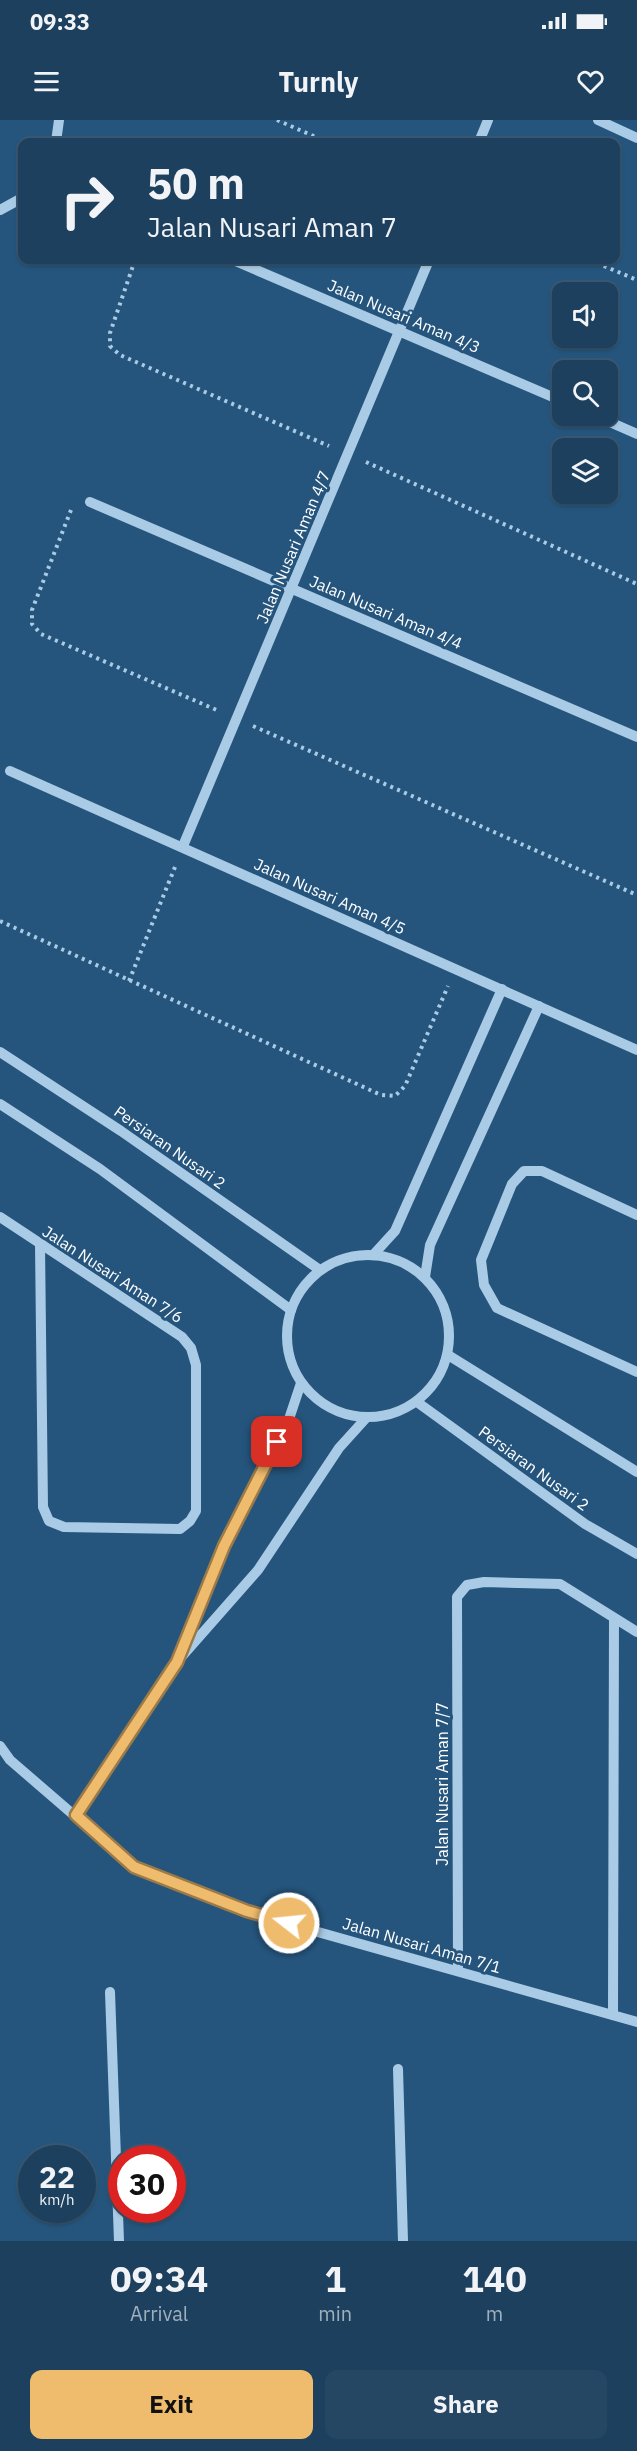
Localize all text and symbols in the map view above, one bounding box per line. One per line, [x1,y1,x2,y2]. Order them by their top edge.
text: 09:33 [30,7,90,36]
text: Turnly [278,64,359,99]
icon: menu [30,65,63,98]
icon: heart [574,65,607,98]
text: 50 m [147,156,245,211]
icon: right [48,162,126,240]
text: Jalan Nusari Aman 7 [147,209,397,244]
street label: Jalan Nusari Aman 4/3 [325,275,483,357]
map controls [552,282,618,504]
button: sound [552,282,618,348]
button: search [552,360,618,426]
button: layers [552,438,618,504]
street label: Jalan Nusari Aman 4/7 [252,468,334,626]
street label: Jalan Nusari Aman 4/4 [307,571,465,653]
street label: Jalan Nusari Aman 4/5 [251,854,409,938]
street label: Persiaran Nusari 2 [110,1101,230,1193]
street label: Jalan Nusari Aman 7/6 [39,1221,187,1327]
pin [251,1416,302,1467]
street label: Persiaran Nusari 2 [475,1421,593,1515]
icon: arrive [260,1425,293,1458]
street label: Jalan Nusari Aman 7/7 [432,1702,452,1866]
position arrow [257,1891,321,1955]
street label: Jalan Nusari Aman 7/1 [341,1913,503,1977]
speed limit sign: 30 [108,2145,186,2223]
text: 22 [39,2157,75,2196]
text: km/h [39,2190,75,2209]
text: 09:34 [110,2255,208,2302]
text: 1 [324,2255,346,2302]
text: 140 [462,2255,527,2302]
text: Arrival [130,2300,188,2327]
text: min [318,2300,352,2327]
text: m [486,2300,503,2327]
button: Exit [30,2370,313,2439]
button: Share [325,2370,607,2439]

